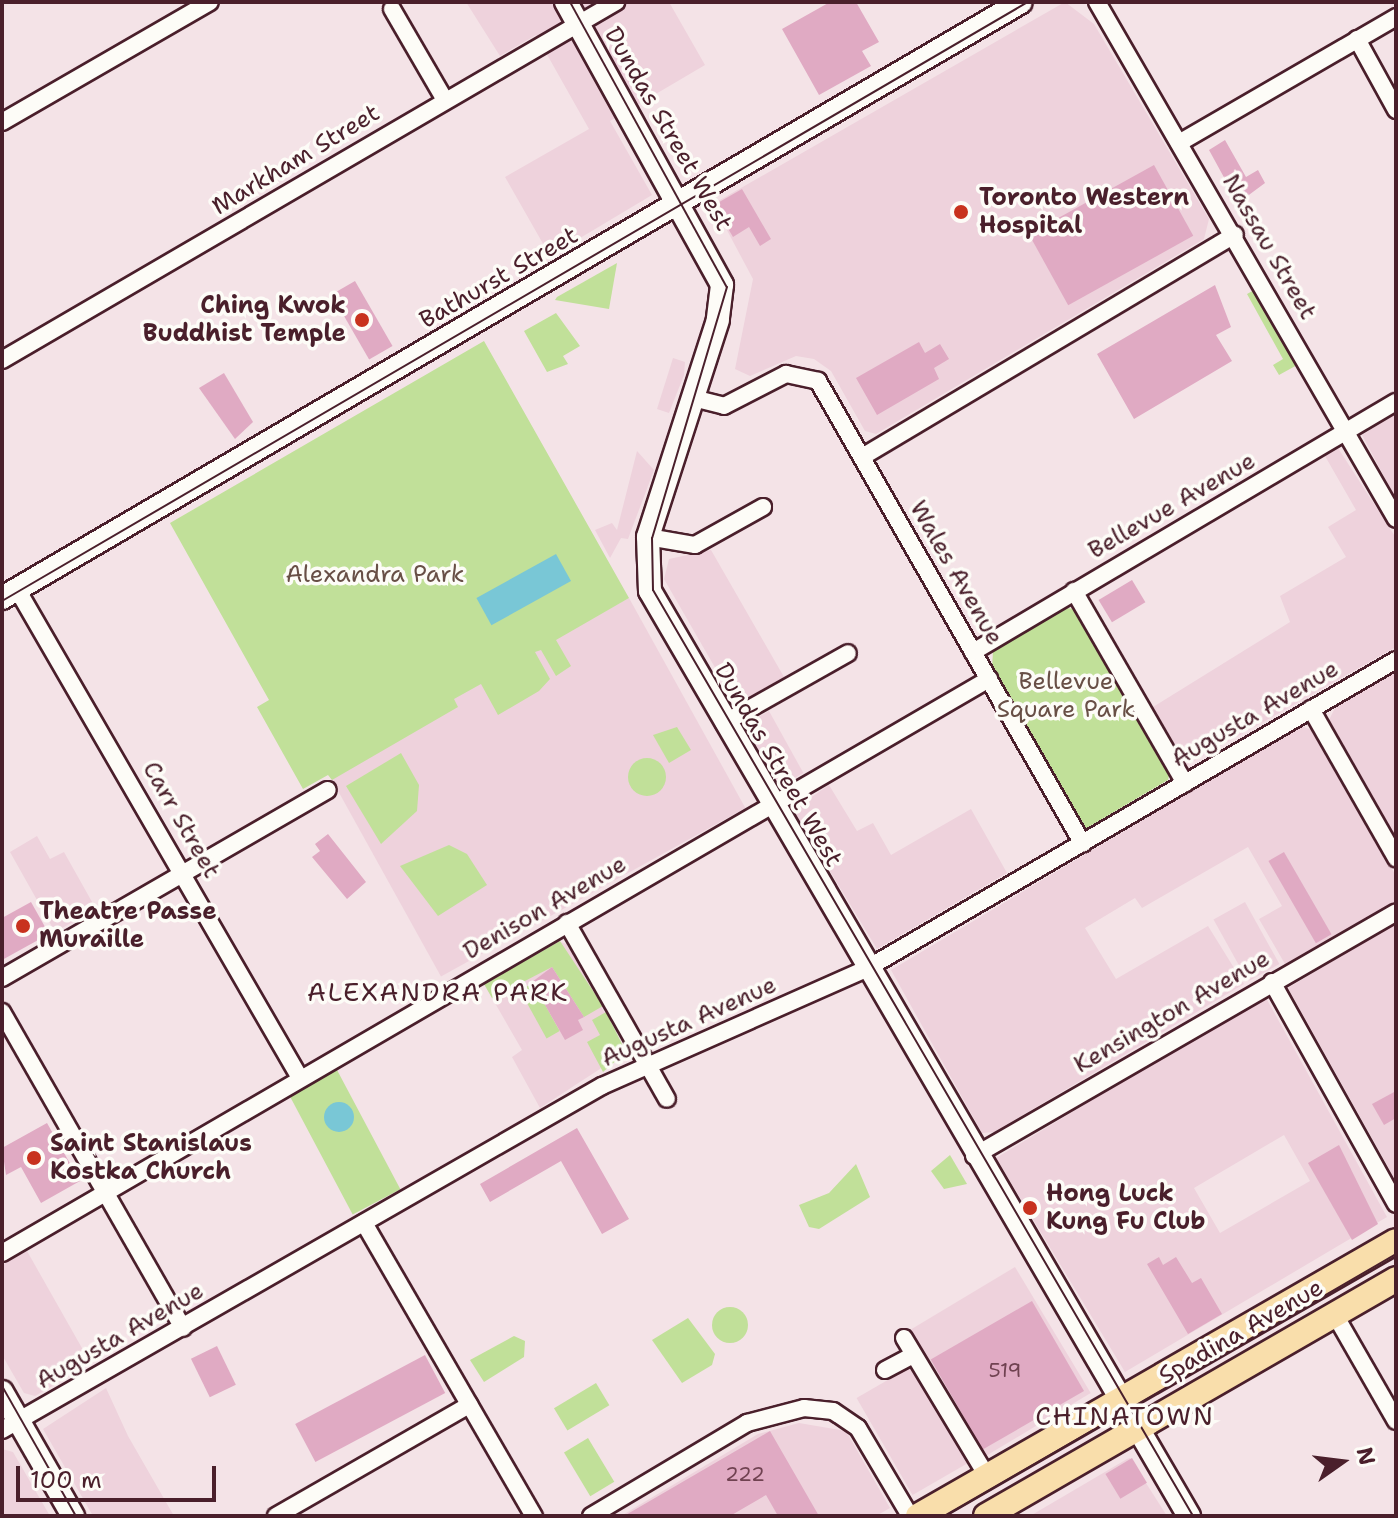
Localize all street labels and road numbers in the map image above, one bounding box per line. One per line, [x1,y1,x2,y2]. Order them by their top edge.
street label: Dundas Street West [598,22,738,236]
street label: Markham Street [207,99,385,221]
street label: Nassau Street [1216,169,1322,325]
street label: Bathurst Street [415,221,583,335]
street label: Bellevue Avenue [1084,447,1260,565]
street label: Wales Avenue [903,496,1009,650]
street label: Augusta Avenue [1166,654,1344,774]
street label: Dundas Street West [708,658,848,872]
street label: Carr Street [136,757,226,883]
street label: Denison Avenue [458,850,632,966]
street label: Kensington Avenue [1069,944,1275,1080]
street label: Augusta Avenue [597,971,781,1073]
street label: Spadina Avenue [1154,1273,1328,1391]
street label: Augusta Avenue [31,1276,209,1396]

